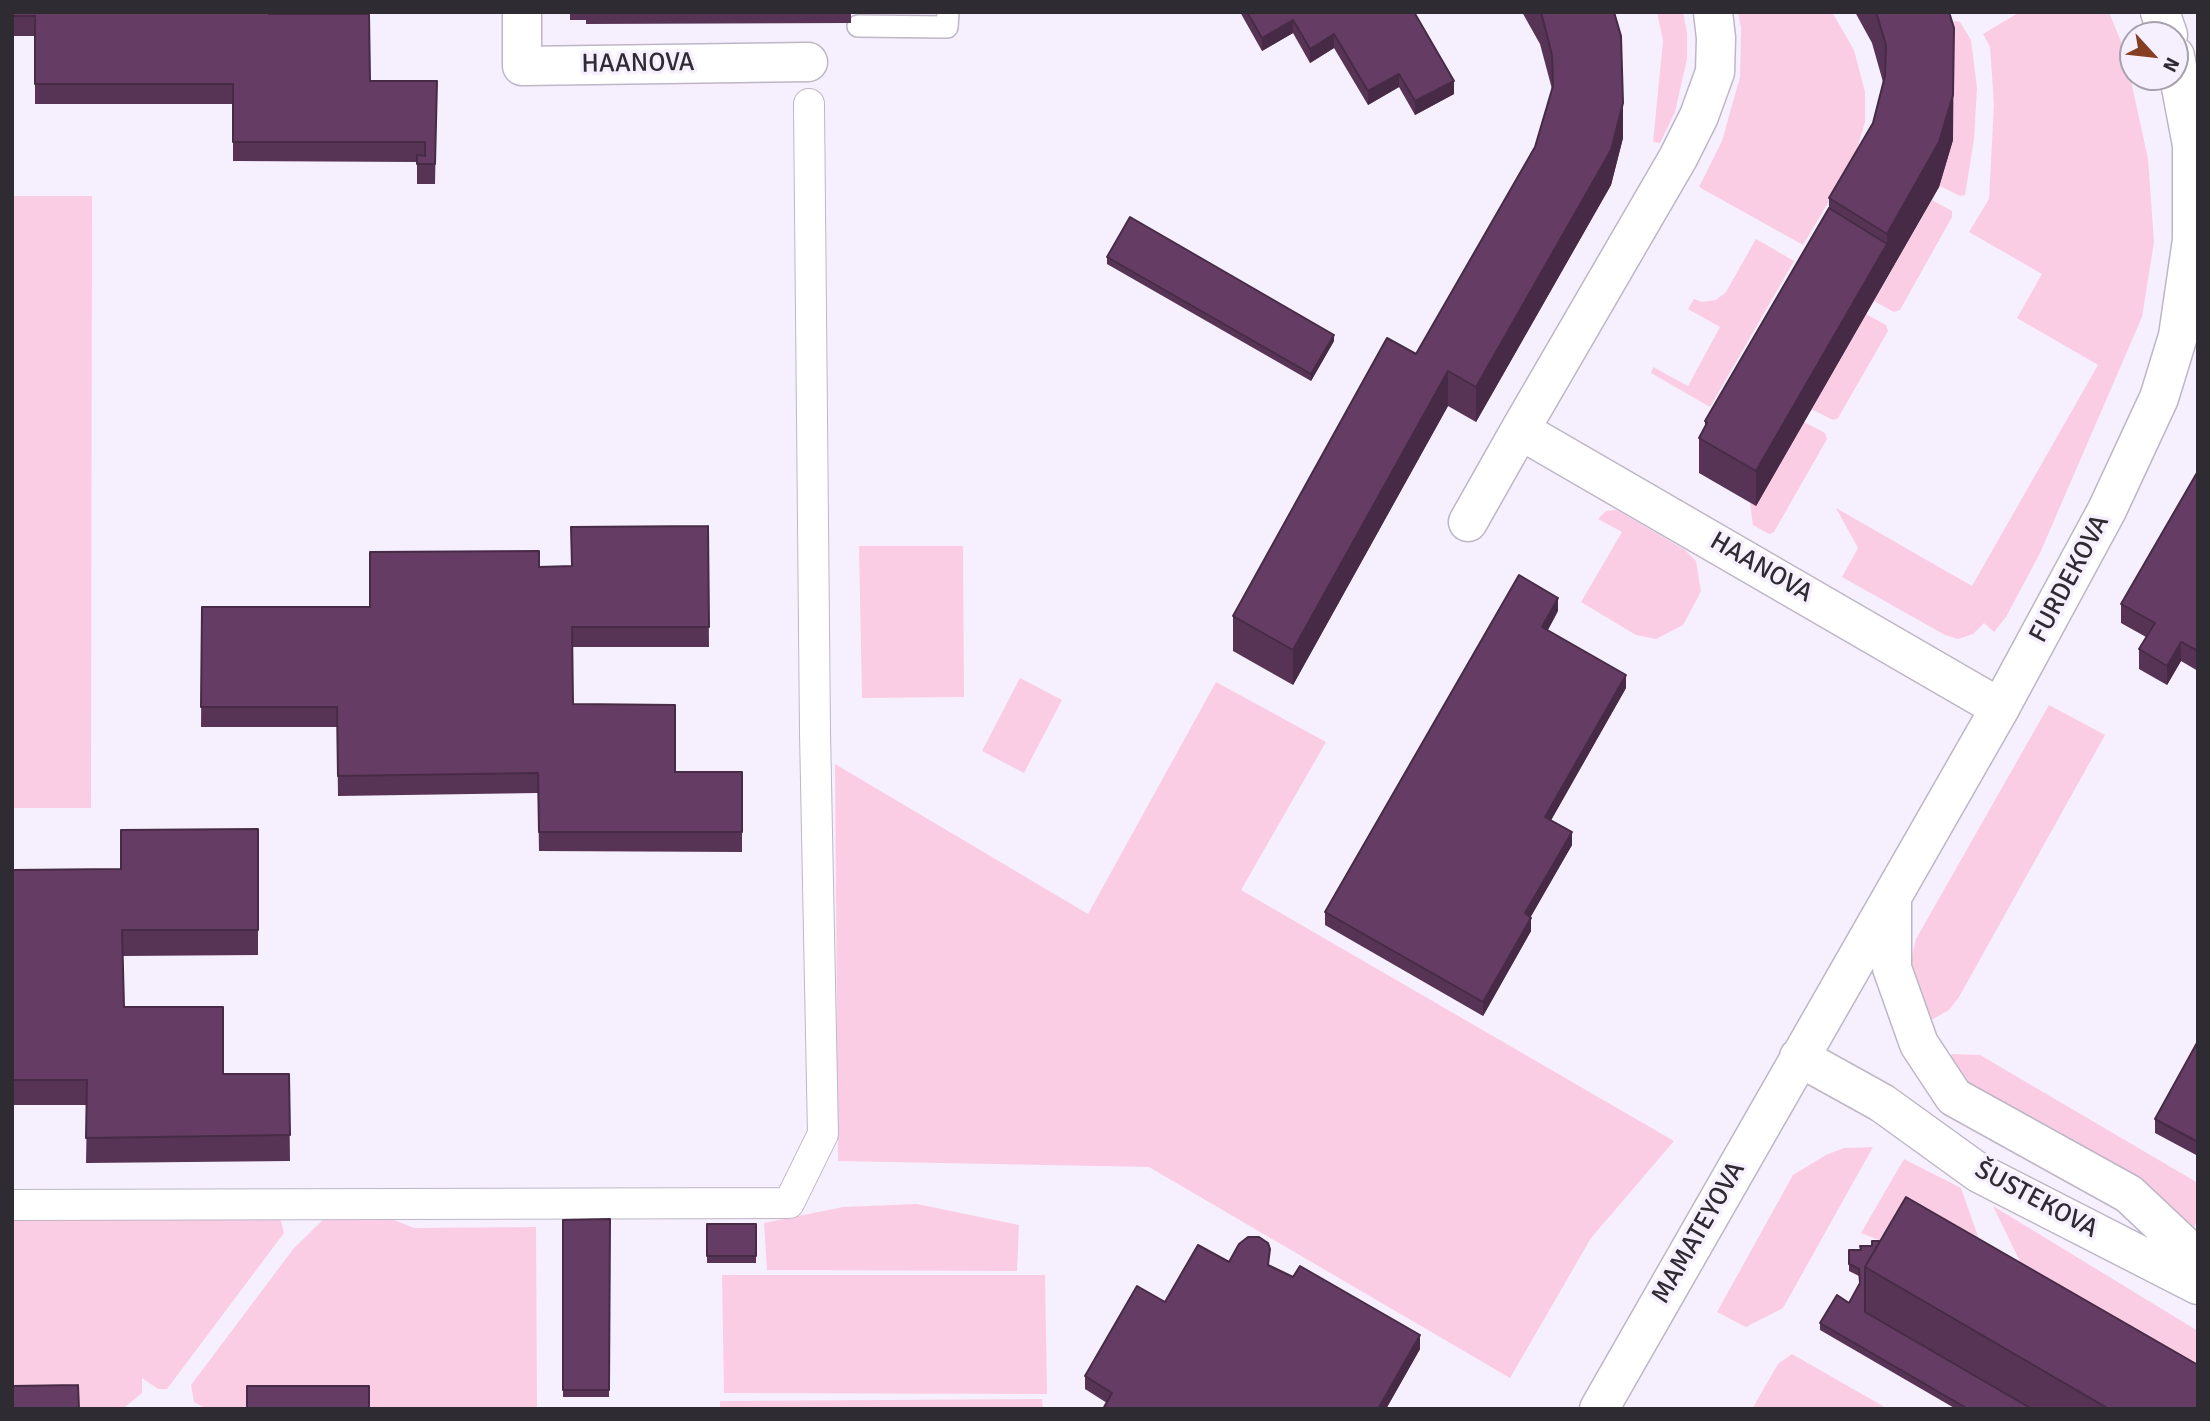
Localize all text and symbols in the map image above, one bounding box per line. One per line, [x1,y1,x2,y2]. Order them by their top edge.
north arrow [2119,21,2189,91]
street label: HAANOVA [581,47,695,81]
text: N [2157,53,2185,76]
street label: FURDEKOVA [2023,510,2117,648]
street label: HAANOVA [1704,526,1818,610]
street label: ŠUSTEKOVA [1969,1155,2103,1245]
street label: MAMATEYOVA [1646,1156,1752,1310]

